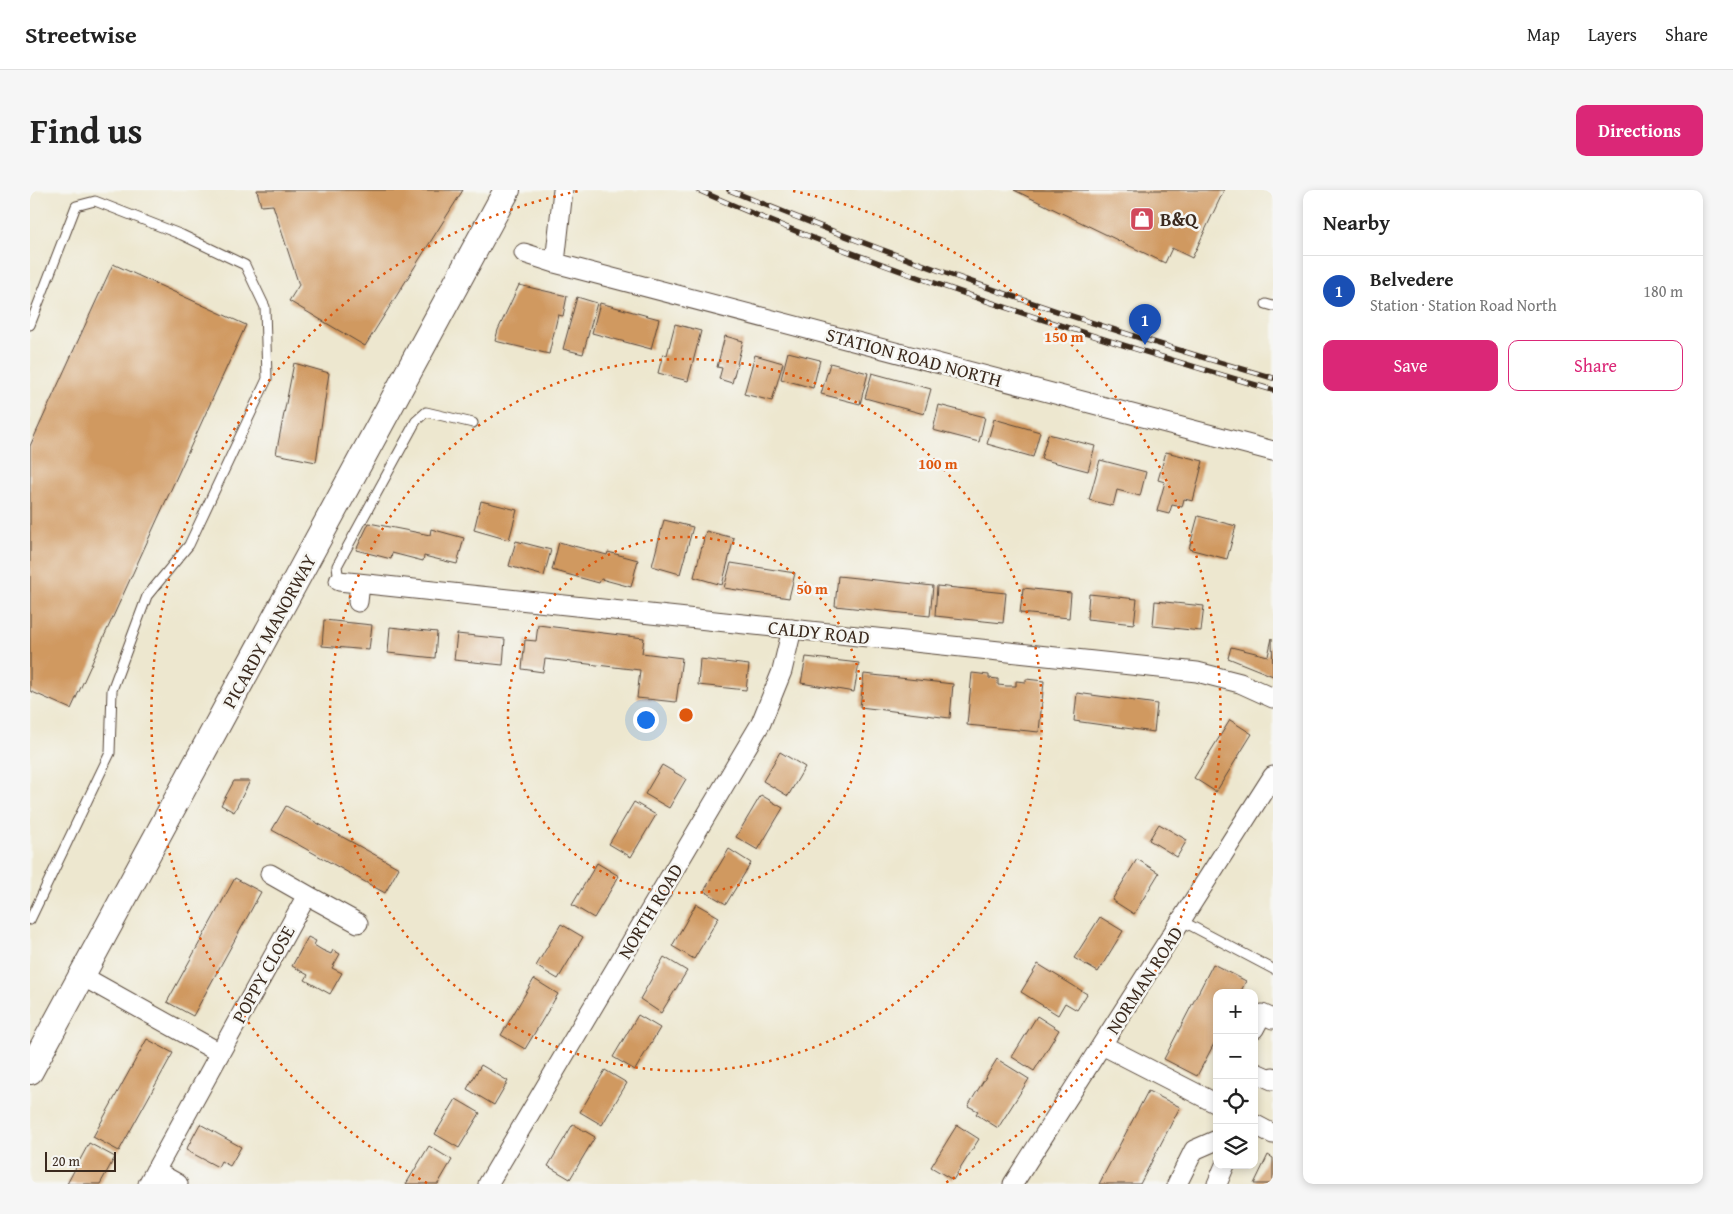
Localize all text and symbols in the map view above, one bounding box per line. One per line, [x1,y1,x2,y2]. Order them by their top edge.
text: Streetwise [25,17,137,52]
text: Map [1527,21,1560,48]
text: Layers [1588,21,1637,48]
text: Share [1665,21,1708,48]
text: Find us [30,105,143,156]
button: Directions [1576,105,1703,156]
place label: B&Q [1160,205,1199,233]
shop icon: B&Q [1129,206,1155,232]
text: Nearby [1323,207,1390,238]
text: Belvedere [1370,265,1454,293]
text: 1 [1335,279,1343,303]
text: 180 m [1643,279,1683,303]
text: Station · Station Road North [1370,293,1557,317]
pin: 1 [1129,304,1161,345]
street label: STATION ROAD NORTH [823,320,1005,394]
text: 150 m [1044,326,1084,347]
button: Save [1323,340,1498,391]
button: Share [1508,340,1683,391]
text: 100 m [918,453,958,474]
street label: PICARDY MANORWAY [215,548,323,713]
text: 50 m [796,578,828,599]
street label: CALDY ROAD [767,613,871,651]
centre of rings [677,706,695,724]
your location [633,707,659,733]
street label: NORTH ROAD [610,858,690,964]
street label: POPPY CLOSE [225,920,302,1028]
street label: NORMAN ROAD [1099,921,1189,1039]
map controls [1213,989,1258,1169]
button: + [1213,989,1258,1034]
button: − [1213,1034,1258,1079]
button: locate [1213,1079,1258,1124]
button: layers [1213,1124,1258,1169]
scale bar [45,1149,116,1172]
text: 20 m [52,1151,80,1171]

